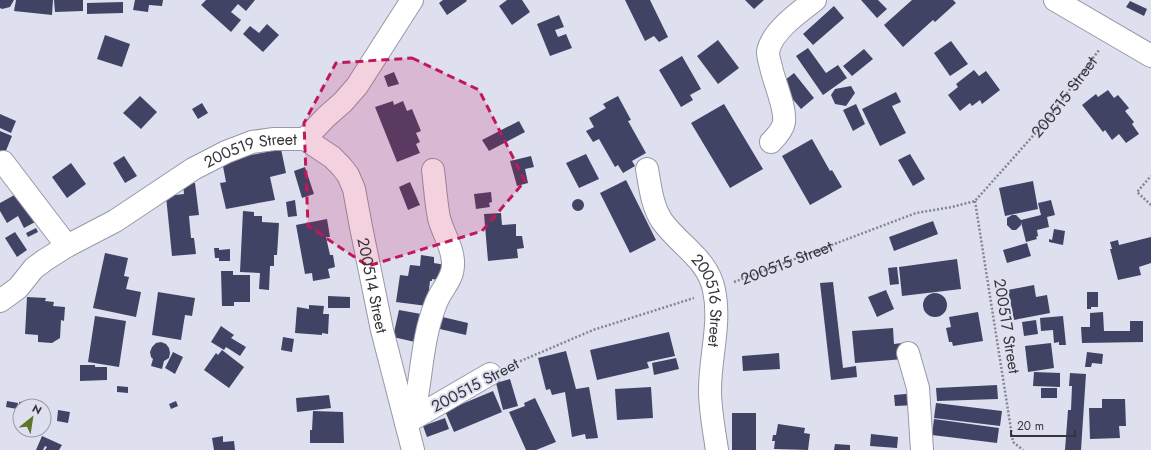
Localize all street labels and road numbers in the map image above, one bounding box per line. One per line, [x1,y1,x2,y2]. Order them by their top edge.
street label: 200515 Street [1025,51,1102,142]
street label: 200519 Street [199,127,297,173]
street label: 200515 Street [737,234,836,290]
street label: 200514 Street [352,236,394,336]
street label: 200516 Street [686,248,728,349]
street label: 200517 Street [988,277,1026,375]
street label: 200515 Street [427,352,523,418]

